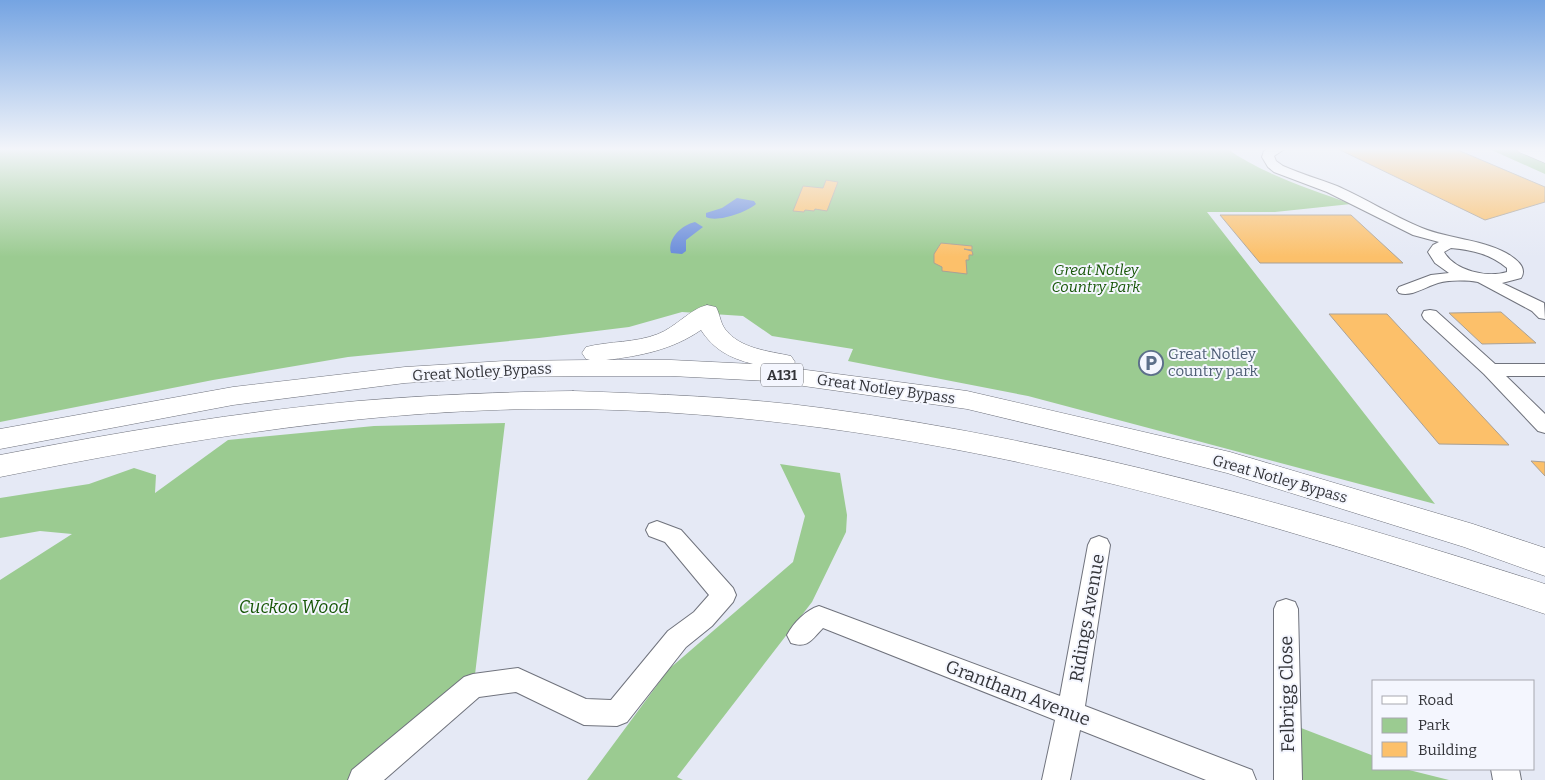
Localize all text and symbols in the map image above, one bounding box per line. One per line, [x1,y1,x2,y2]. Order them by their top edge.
park label: Great Notley Country Park [1052,261,1141,296]
place label: Great Notley country park [1168,345,1259,380]
parking icon: Great Notley country park [1138,350,1164,376]
street label: Great Notley Bypass [412,359,552,385]
road number: A131 [761,364,803,386]
street label: Great Notley Bypass [816,370,956,408]
street label: Great Notley Bypass [1210,451,1350,507]
street label: Ridings Avenue [1065,552,1109,684]
park label: Cuckoo Wood [239,596,350,618]
street label: Felbrigg Close [1275,635,1299,753]
street label: Grantham Avenue [942,655,1094,731]
legend [1372,680,1535,770]
text: Road [1418,691,1453,709]
text: Park [1418,716,1450,734]
text: Building [1418,741,1477,759]

